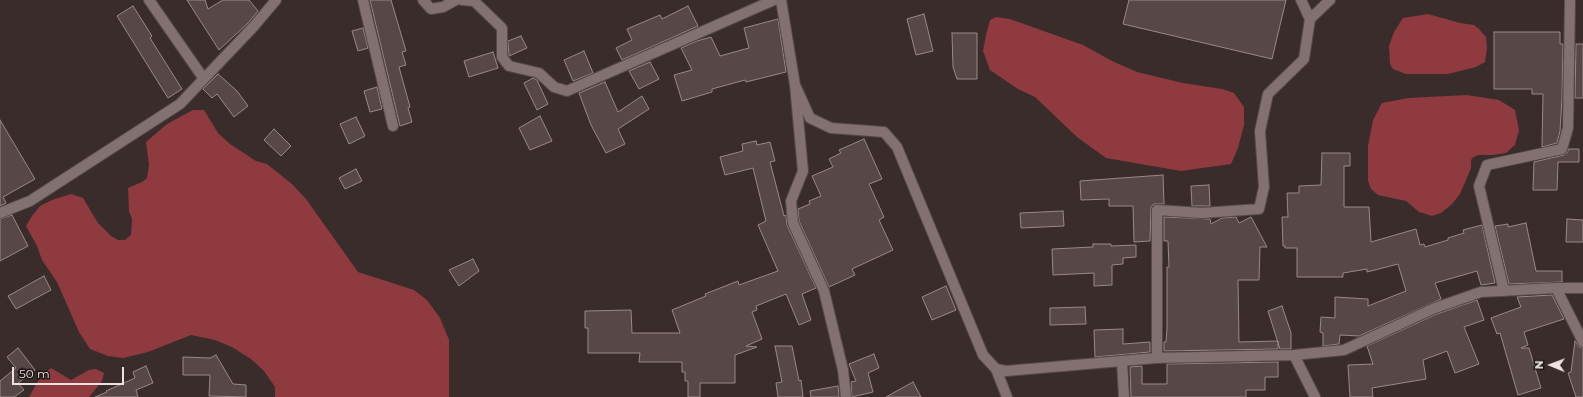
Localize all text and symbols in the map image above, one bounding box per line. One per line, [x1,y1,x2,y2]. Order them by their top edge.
north arrow [1531,345,1571,385]
scale bar [14,359,126,385]
text: N [1532,360,1546,369]
text: 50 m [19,366,50,381]

